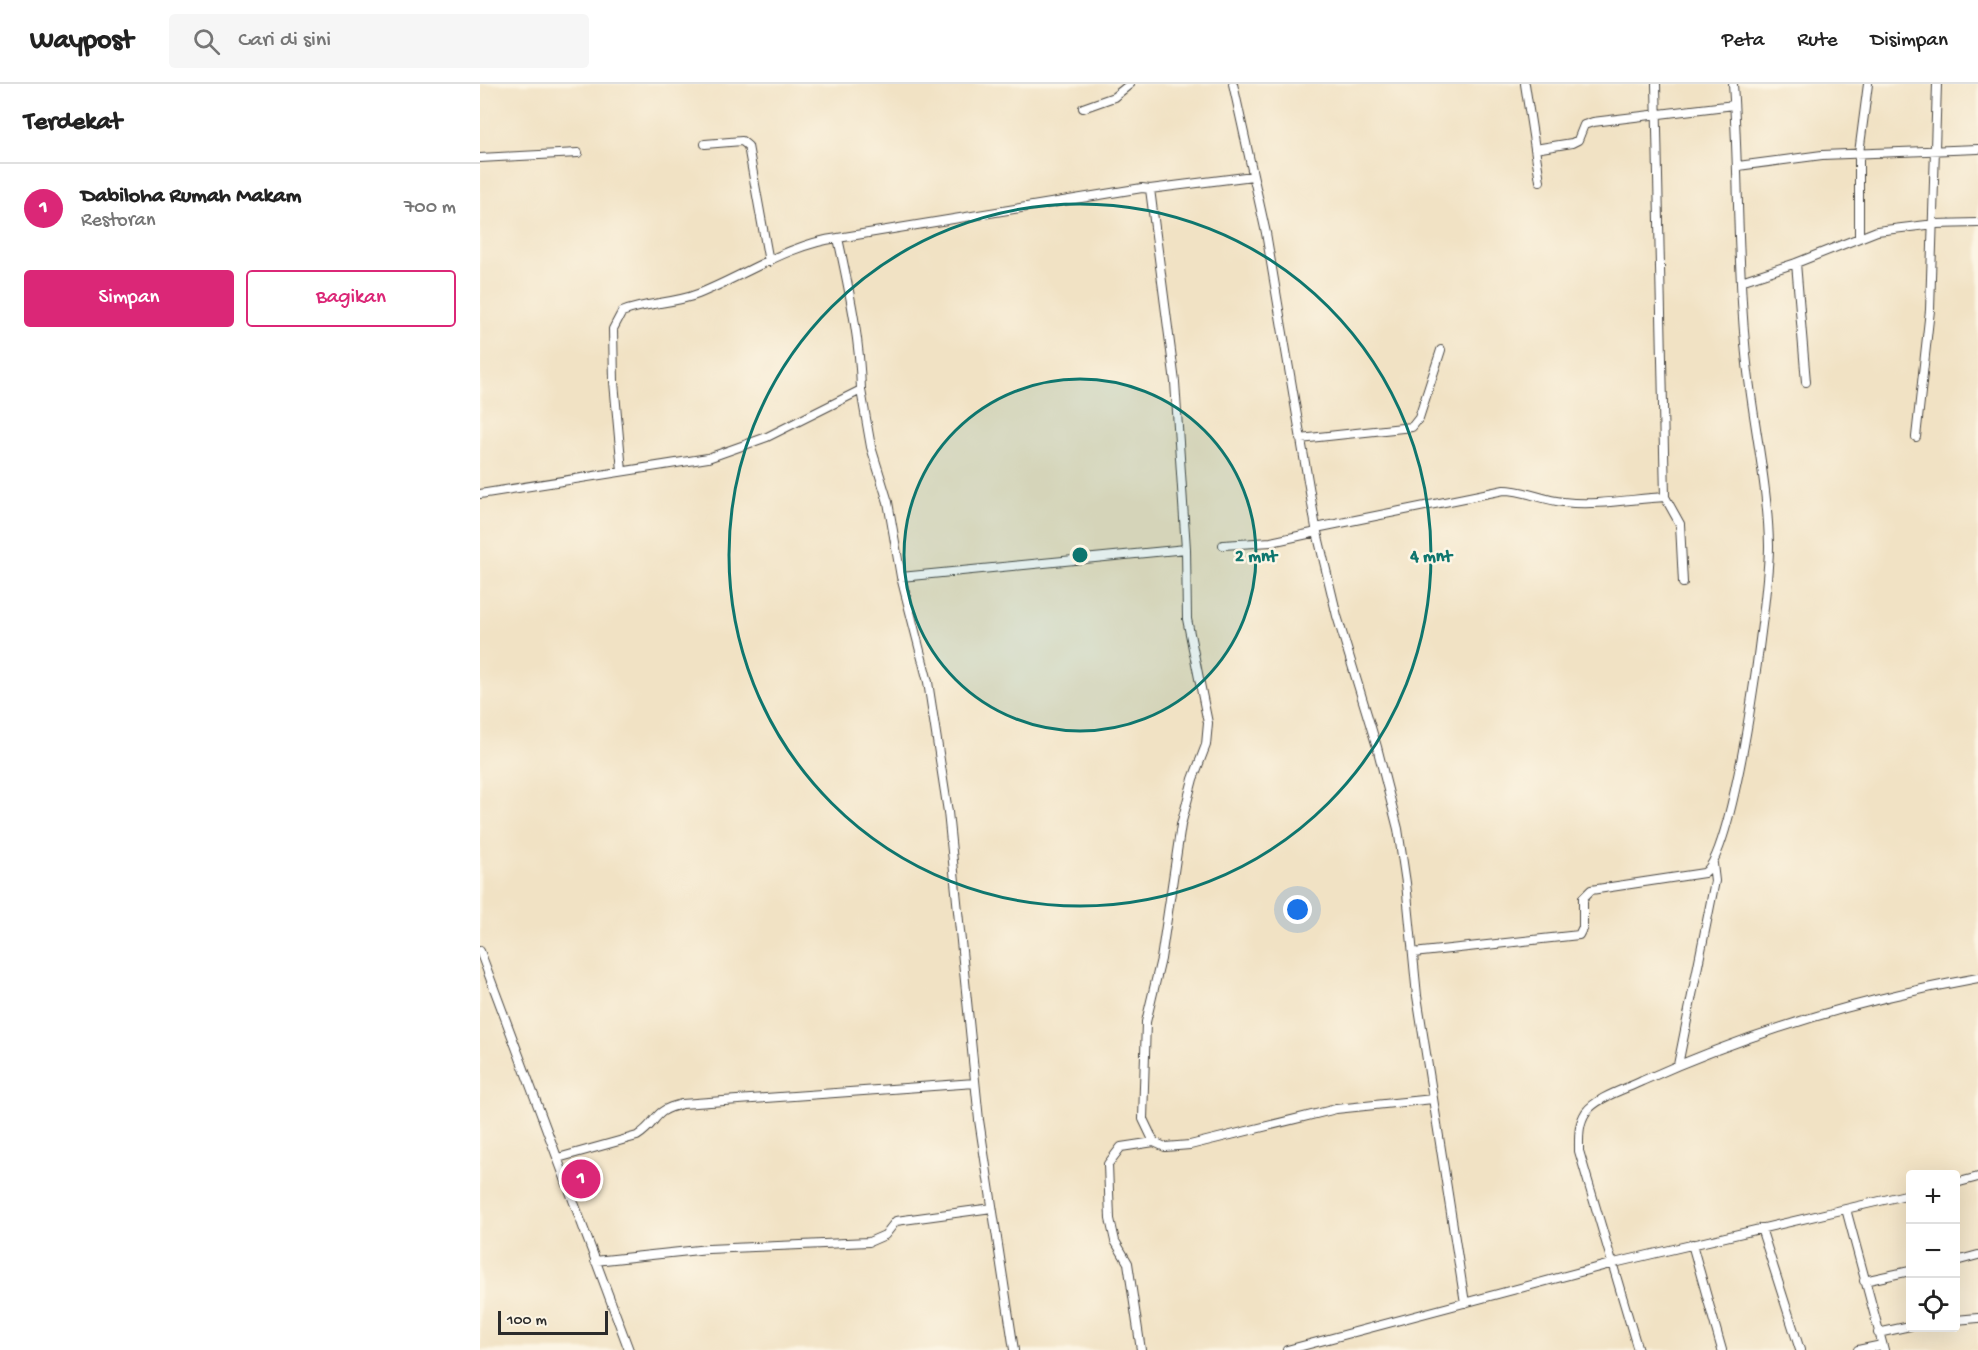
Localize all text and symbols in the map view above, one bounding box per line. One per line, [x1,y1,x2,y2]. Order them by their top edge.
search box [169,14,589,68]
text: Waypost [30,25,133,58]
icon: search [190,25,223,58]
text: Cari di sini [238,28,331,54]
text: Peta [1722,29,1764,54]
text: Rute [1797,29,1838,54]
text: Disimpan [1871,29,1948,54]
text: Terdekat [24,108,122,139]
text: Dabiloha Rumah Makam [81,184,301,210]
text: 1 [39,197,48,220]
text: 700 m [404,197,456,220]
text: Restoran [81,210,155,233]
button: Simpan [24,270,234,327]
button: Bagikan [246,270,456,327]
centre of rings [1070,545,1090,565]
text: 2 mnt [1235,547,1279,568]
text: 4 mnt [1409,547,1453,568]
your location [1283,895,1312,924]
pin: 1 [562,1156,600,1202]
map controls [1906,1170,1960,1332]
button: + [1906,1170,1960,1224]
button: − [1906,1224,1960,1278]
button: locate [1906,1278,1960,1332]
scale bar [498,1308,608,1336]
text: 100 m [507,1312,547,1331]

